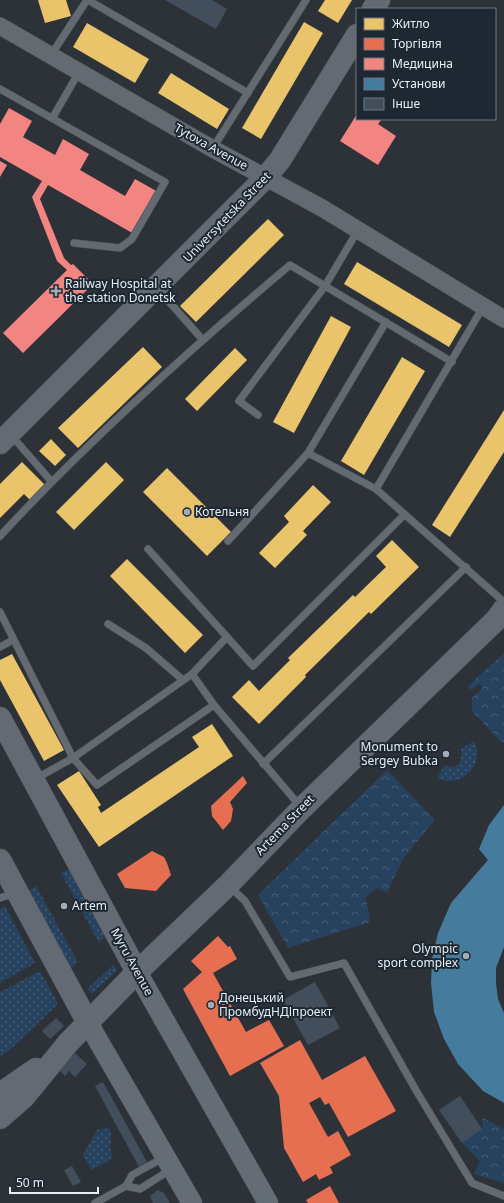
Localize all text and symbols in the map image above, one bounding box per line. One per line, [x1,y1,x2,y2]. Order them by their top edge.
legend [356,8,496,120]
text: Житло [392,15,430,32]
text: Торгівля [392,35,442,52]
text: Медицина [392,55,453,72]
text: Установи [392,75,446,92]
text: Інше [392,95,421,112]
street label: Tytova Avenue [171,119,251,174]
street label: Universytetska Street [179,167,275,266]
place label: Railway Hospital at the station Donetsk [65,275,176,306]
marker: Railway Hospital at the station Donetsk [50,285,62,297]
place label: Котельня [195,503,249,520]
marker: Котельня [182,507,192,517]
place label: Monument to Sergey Bubka [361,738,438,769]
marker: Monument to Sergey Bubka [441,749,451,759]
street label: Artema Street [251,790,318,859]
place label: Artem [72,897,107,914]
marker: Artem [59,901,69,911]
street label: Myru Avenue [107,925,158,999]
place label: Olympic sport complex [378,940,459,971]
marker: Olympic sport complex [461,951,471,961]
place label: Донецький ПромбудНДІпроект [219,989,333,1020]
marker: Донецький ПромбудНДІпроект [206,1000,216,1010]
scale bar [10,1169,98,1195]
text: 50 m [16,1174,44,1191]

